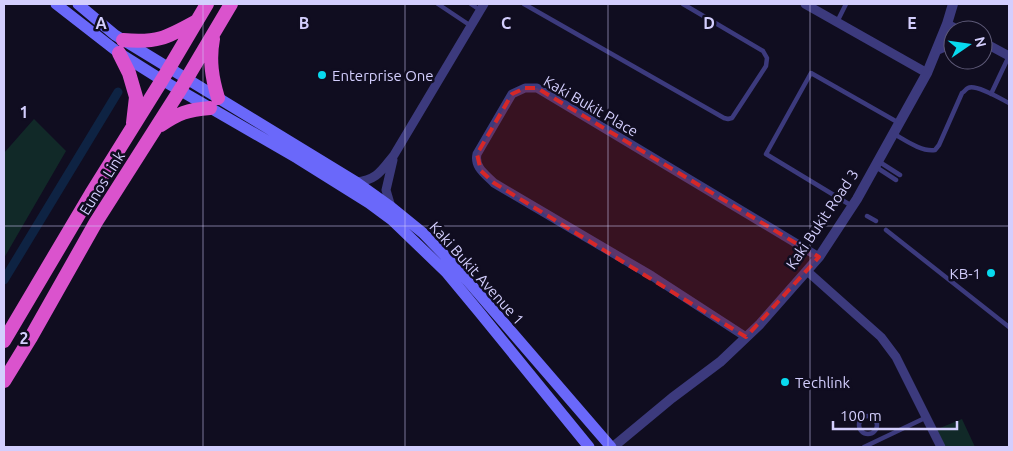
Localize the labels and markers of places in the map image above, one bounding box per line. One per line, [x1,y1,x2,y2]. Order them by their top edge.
place label: Enterprise One [332,67,434,84]
marker: Enterprise One [316,69,328,81]
place label: KB-1 [950,265,981,282]
marker: KB-1 [985,267,997,279]
place label: Techlink [795,374,851,391]
marker: Techlink [779,376,791,388]

